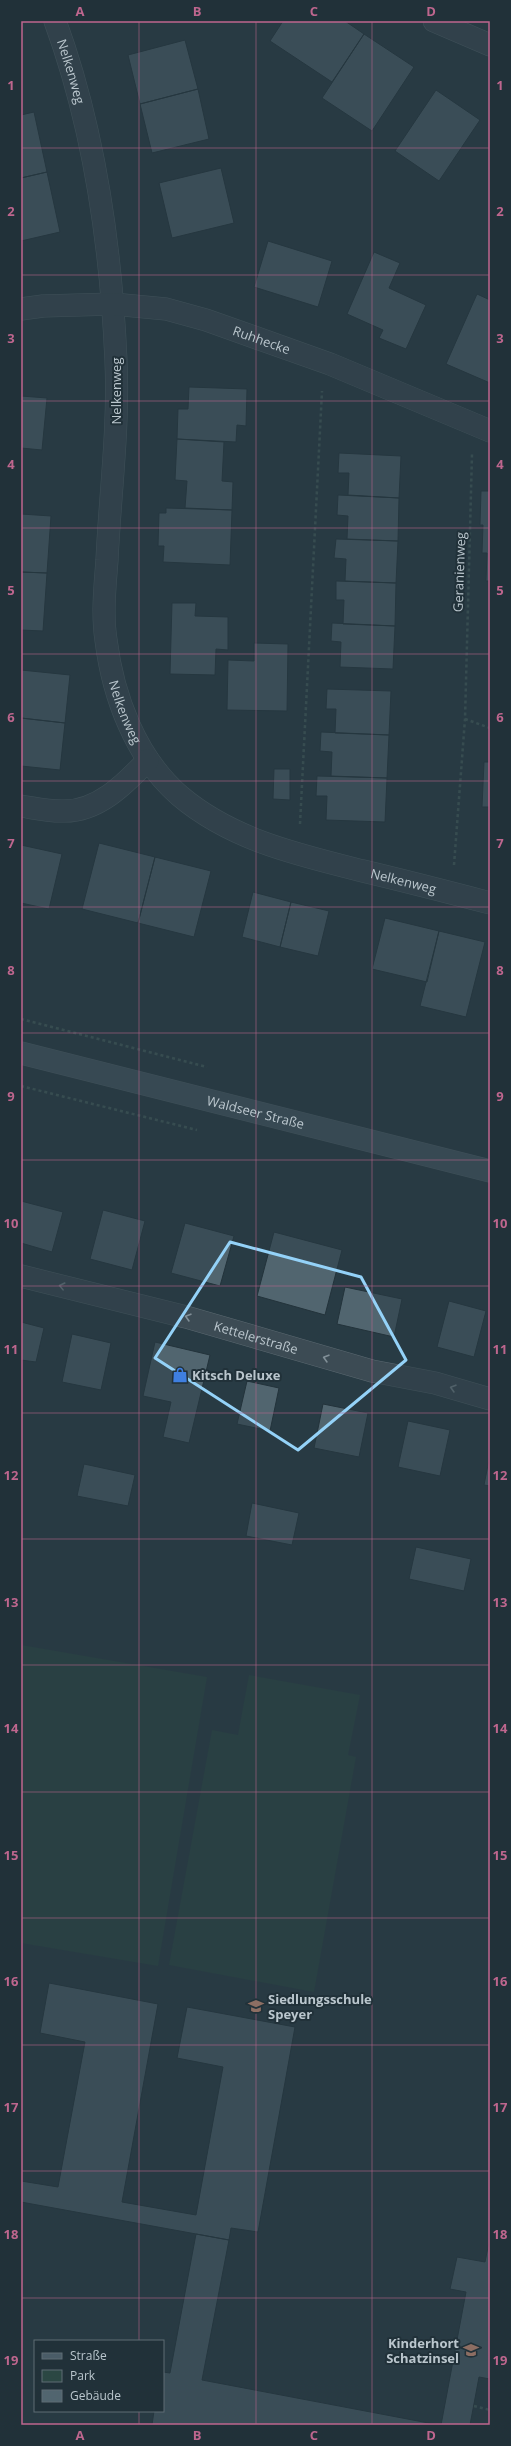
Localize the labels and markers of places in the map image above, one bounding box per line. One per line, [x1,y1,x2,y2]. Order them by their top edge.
shop icon: Kitsch Deluxe [171,1366,189,1384]
place label: Kitsch Deluxe [192,1366,281,1384]
place label: Siedlungsschule Speyer [268,1990,372,2023]
school or university icon: Siedlungsschule Speyer [247,1997,265,2015]
place label: Kinderhort Schatzinsel [386,2334,459,2367]
school or university icon: Kinderhort Schatzinsel [462,2341,480,2359]

